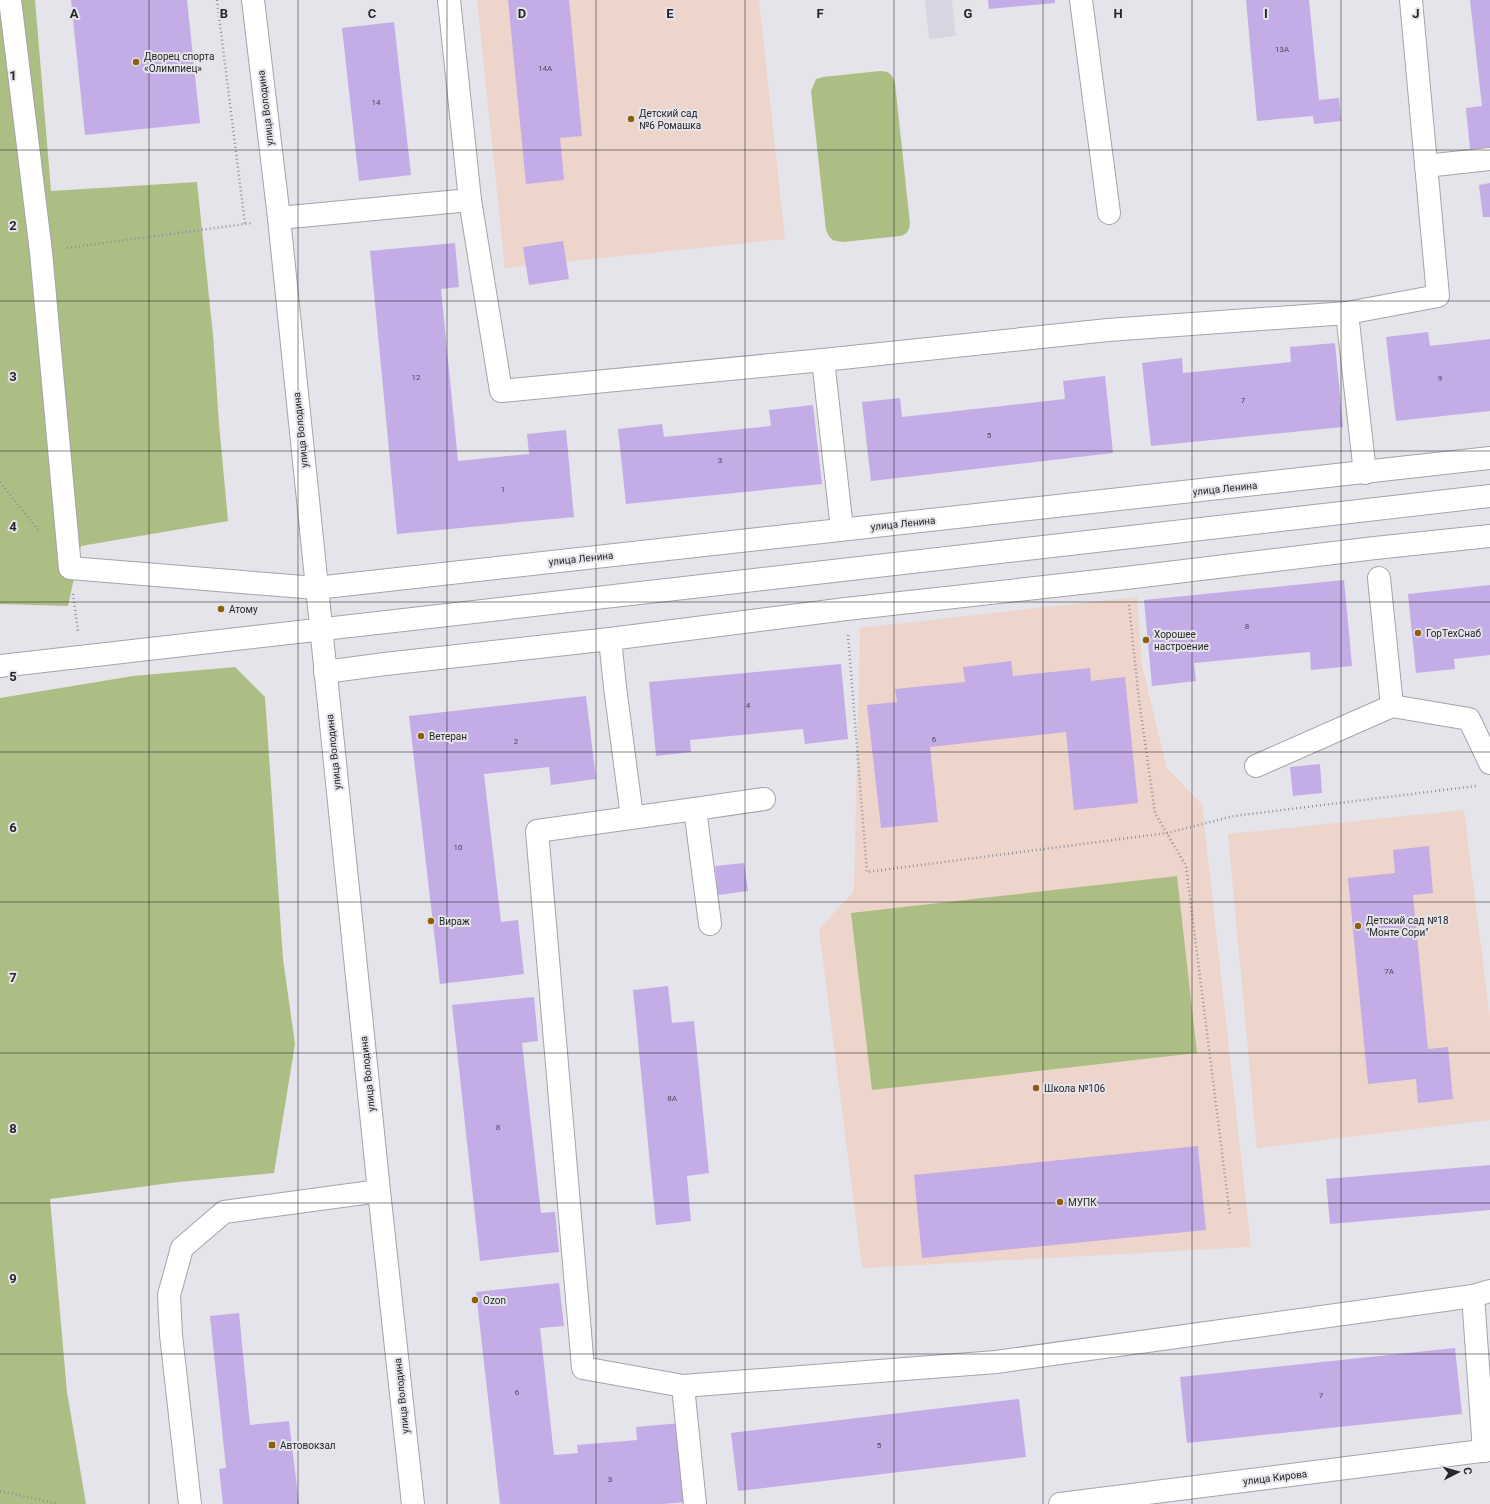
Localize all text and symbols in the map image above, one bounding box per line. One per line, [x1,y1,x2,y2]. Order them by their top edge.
text: A [70,6,79,21]
text: B [220,6,228,21]
text: C [368,6,377,21]
text: D [518,6,526,21]
text: E [666,6,674,21]
text: F [816,6,824,21]
text: G [964,6,973,21]
text: H [1113,6,1123,21]
text: I [1264,6,1268,21]
text: J [1412,6,1420,21]
house number: 13А [1275,45,1290,54]
place label: Дворец спорта «Олимпиец» [144,51,214,74]
marker: Дворец спорта «Олимпиец» [131,57,141,67]
house number: 14А [538,64,553,73]
text: 1 [9,68,17,83]
street label: улица Володина [255,70,276,146]
house number: 14 [372,98,381,107]
place label: Детский сад №6 Ромашка [639,108,701,131]
marker: Детский сад №6 Ромашка [626,114,636,124]
text: 2 [9,218,17,233]
text: 3 [9,369,17,384]
house number: 12 [412,373,421,382]
house number: 9 [1438,374,1442,383]
street label: улица Володина [291,392,310,468]
house number: 7 [1241,396,1246,405]
house number: 5 [987,431,992,440]
house number: 3 [718,456,722,465]
street label: улица Ленина [1192,480,1258,497]
house number: 1 [501,485,505,494]
street label: улица Ленина [870,515,936,532]
text: 4 [9,519,17,534]
street label: улица Ленина [548,550,614,567]
marker: Атому [216,604,226,614]
place label: Атому [229,604,258,615]
house number: 8 [1245,622,1250,631]
marker: ГорТехСнаб [1413,628,1423,638]
place label: ГорТехСнаб [1426,628,1481,639]
place label: Хорошее настроение [1154,629,1209,652]
marker: Хорошее настроение [1141,635,1151,645]
text: 5 [9,669,17,684]
house number: 4 [746,701,751,710]
street label: улица Володина [324,714,343,790]
marker: Ветеран [416,731,426,741]
place label: Ветеран [429,731,467,742]
house number: 6 [932,735,937,744]
house number: 2 [514,737,519,746]
text: 6 [9,820,17,835]
house number: 10 [454,843,463,852]
place label: Детский сад №18 "Монте Сори" [1366,915,1449,938]
marker: Вираж [426,916,436,926]
place label: Вираж [439,916,470,927]
marker: Детский сад №18 "Монте Сори" [1353,921,1363,931]
house number: 7А [1384,967,1395,976]
text: 7 [9,970,17,985]
street label: улица Володина [358,1036,377,1112]
marker: Школа №106 [1031,1083,1041,1093]
place label: Школа №106 [1044,1083,1106,1094]
house number: 8А [667,1094,678,1103]
text: 8 [9,1121,17,1136]
house number: 8 [496,1123,501,1132]
marker: МУПК [1055,1197,1065,1207]
place label: МУПК [1068,1197,1097,1208]
text: 9 [9,1271,17,1286]
marker: Ozon [470,1295,480,1305]
place label: Ozon [483,1295,506,1306]
street label: улица Володина [392,1358,411,1434]
house number: 6 [515,1388,520,1397]
house number: 7 [1319,1391,1324,1400]
marker: Автовокзал [267,1440,277,1450]
place label: Автовокзал [280,1440,336,1451]
house number: 5 [877,1441,882,1450]
north arrow [1438,1452,1478,1492]
text: С [1461,1467,1474,1475]
street label: улица Кирова [1242,1468,1308,1487]
house number: 3 [608,1475,612,1484]

